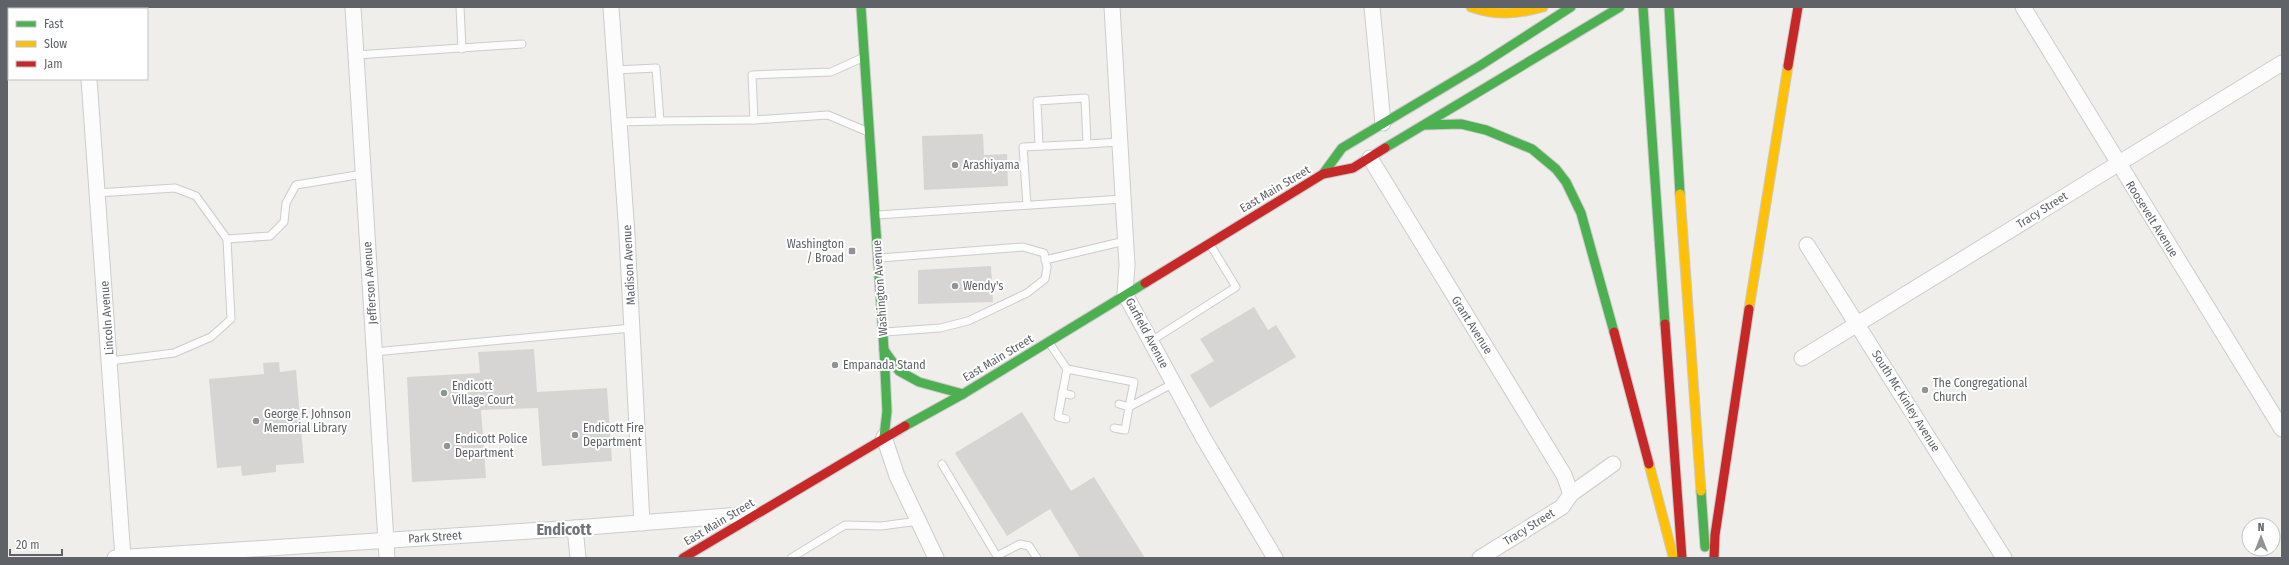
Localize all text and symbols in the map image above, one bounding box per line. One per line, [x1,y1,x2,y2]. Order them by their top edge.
legend [8,8,148,80]
text: Fast [44,17,63,31]
text: Slow [44,37,67,51]
text: Jam [44,57,62,71]
place label: Arashiyama [963,158,1020,172]
marker: Arashiyama [950,160,960,170]
street label: East Main Street [1237,163,1313,215]
street label: Roosevelt Avenue [2123,178,2181,260]
street label: Tracy Street [2014,189,2070,231]
street label: Madison Avenue [620,224,638,306]
place label: Washington / Broad [787,237,844,265]
street label: Washington Avenue [870,239,890,336]
street label: Jefferson Avenue [360,241,380,325]
marker: Washington / Broad [847,246,857,256]
place label: Wendy's [963,279,1003,293]
street label: Lincoln Avenue [97,280,117,356]
marker: Wendy's [950,281,960,291]
street label: Grant Avenue [1449,293,1495,357]
street label: Garfield Avenue [1123,295,1171,371]
street label: East Main Street [960,332,1036,384]
street label: South Mc Kinley Avenue [1869,348,1943,454]
place label: Empanada Stand [843,358,926,372]
marker: Empanada Stand [830,360,840,370]
place label: The Congregational Church [1933,376,2027,404]
place label: Endicott Village Court [452,379,514,407]
marker: The Congregational Church [1920,385,1930,395]
marker: Endicott Village Court [439,388,449,398]
place label: George F. Johnson Memorial Library [264,407,351,435]
marker: George F. Johnson Memorial Library [251,416,261,426]
place label: Endicott Fire Department [583,421,644,449]
marker: Endicott Fire Department [570,430,580,440]
place label: Endicott Police Department [455,432,528,460]
marker: Endicott Police Department [442,441,452,451]
street label: East Main Street [681,496,757,548]
street label: Tracy Street [1501,506,1557,548]
north arrow [2241,517,2281,557]
district label: Endicott [536,520,592,539]
text: N [2258,521,2264,534]
street label: Park Street [408,528,462,546]
scale bar [10,531,62,557]
text: 20 m [16,538,40,552]

